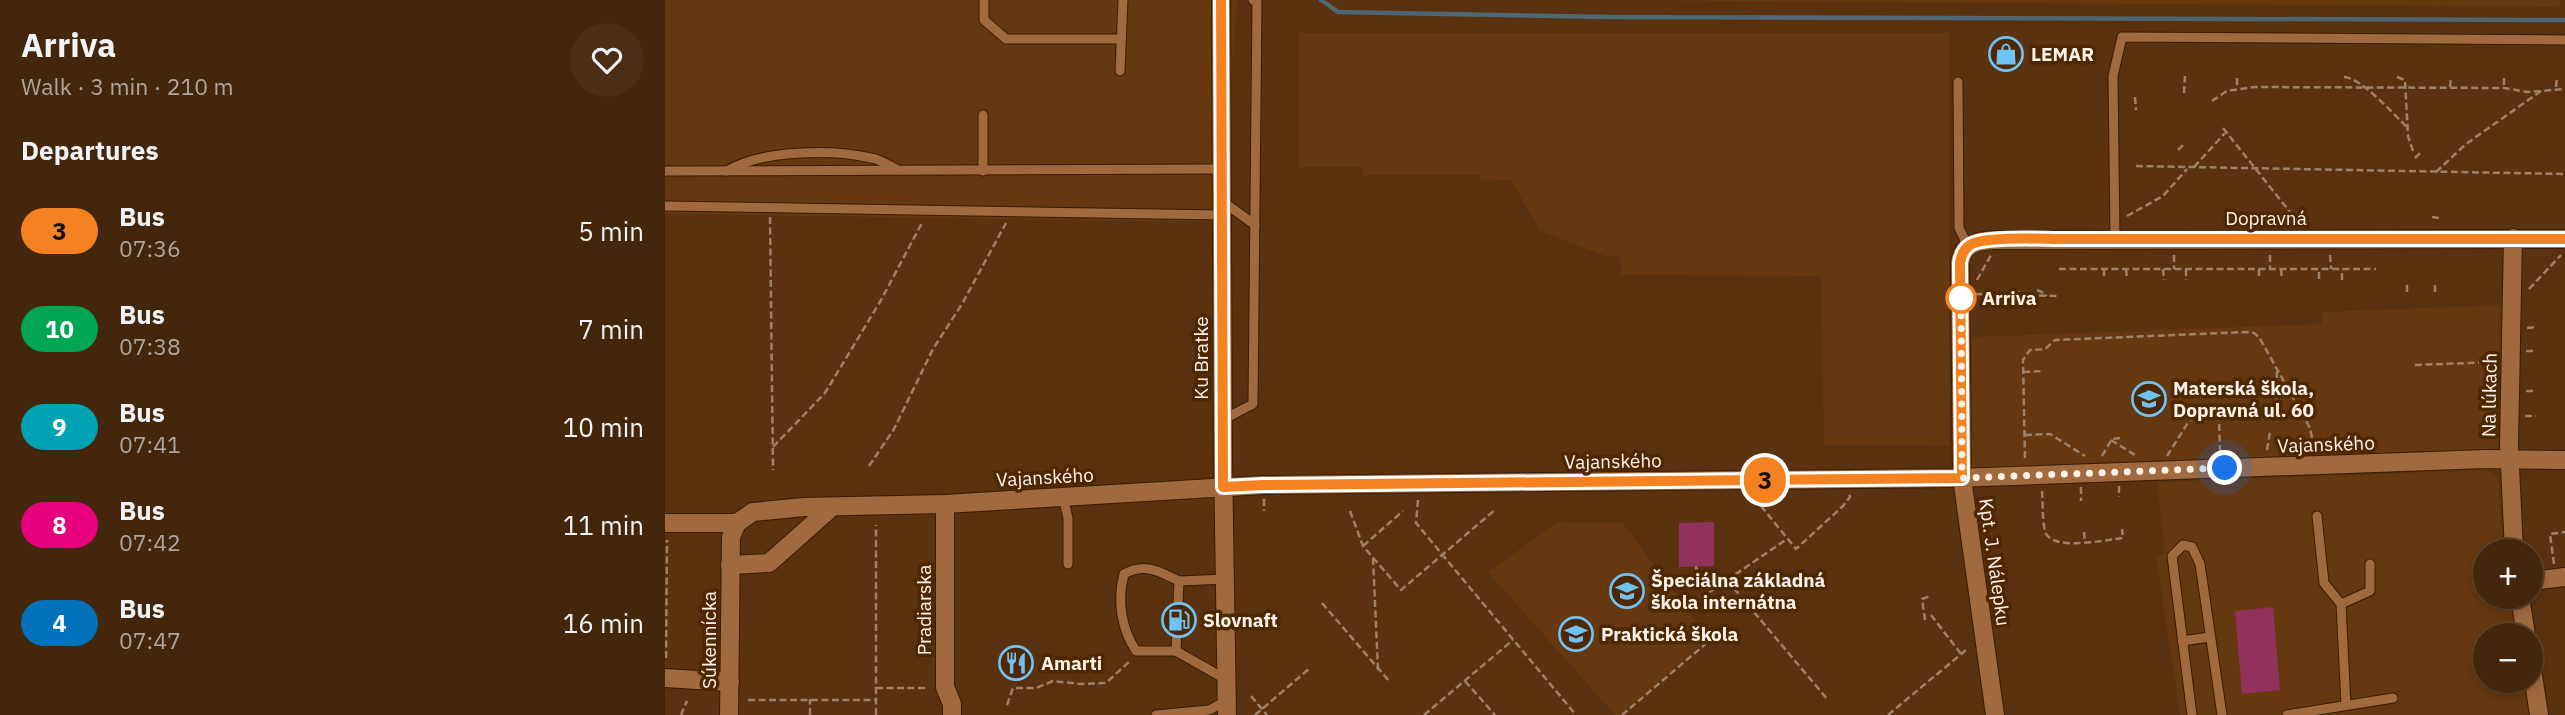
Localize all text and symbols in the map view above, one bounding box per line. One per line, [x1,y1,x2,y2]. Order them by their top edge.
text: Arriva [21,23,116,66]
button: heart [570,23,644,97]
shop icon: LEMAR [1987,35,2025,73]
place label: LEMAR [2031,42,2094,66]
text: Walk · 3 min · 210 m [21,71,234,101]
text: Departures [21,133,159,167]
text: Bus [119,199,165,233]
street label: Dopravná [2225,206,2307,230]
text: 5 min [578,214,644,248]
text: 3 [52,215,67,247]
text: 07:36 [119,233,181,263]
marker: Arriva [1946,283,1976,313]
place label: Arriva [1982,286,2037,310]
text: Bus [119,297,165,331]
text: 7 min [578,312,644,346]
text: 10 [45,313,74,345]
street label: Ku Bratke [1189,316,1213,400]
text: 07:38 [119,331,181,361]
street label: Na lúkach [2476,353,2502,437]
place label: Materská škola, Dopravná ul. 60 [2173,376,2314,422]
school or university icon: Materská škola, Dopravná ul. 60 [2130,380,2168,418]
text: Bus [119,395,165,429]
text: 10 min [563,410,644,444]
text: 9 [52,411,67,443]
text: 07:41 [119,429,181,459]
street label: Vajanského [2277,430,2375,458]
street label: Vajanského [1564,448,1662,474]
your location [2207,450,2242,485]
line badge: 3 [1742,457,1788,503]
street label: Vajanského [996,462,1094,492]
text: 3 [1758,464,1772,496]
text: Bus [119,493,165,527]
street label: Kpt. J. Nálepku [1974,497,2016,627]
text: 11 min [563,508,644,542]
text: 8 [52,509,67,541]
text: 07:42 [119,527,181,557]
map controls [2473,539,2543,693]
button: + [2473,539,2543,609]
street label: Pradiarska [912,565,936,655]
place label: Špeciálna základná škola internátna [1651,568,1826,614]
school or university icon: Špeciálna základná škola internátna [1608,572,1646,610]
text: Bus [119,591,165,625]
street label: Súkennícka [697,591,721,689]
fuel station icon: Slovnaft [1160,601,1198,639]
text: 16 min [563,606,644,640]
text: 4 [52,607,67,639]
place label: Slovnaft [1203,608,1278,632]
school or university icon: Praktická škola [1557,615,1595,653]
place label: Praktická škola [1601,622,1739,646]
button: − [2473,623,2543,693]
text: 07:47 [119,625,181,655]
restaurant icon: Amarti [997,644,1035,682]
place label: Amarti [1041,651,1102,675]

